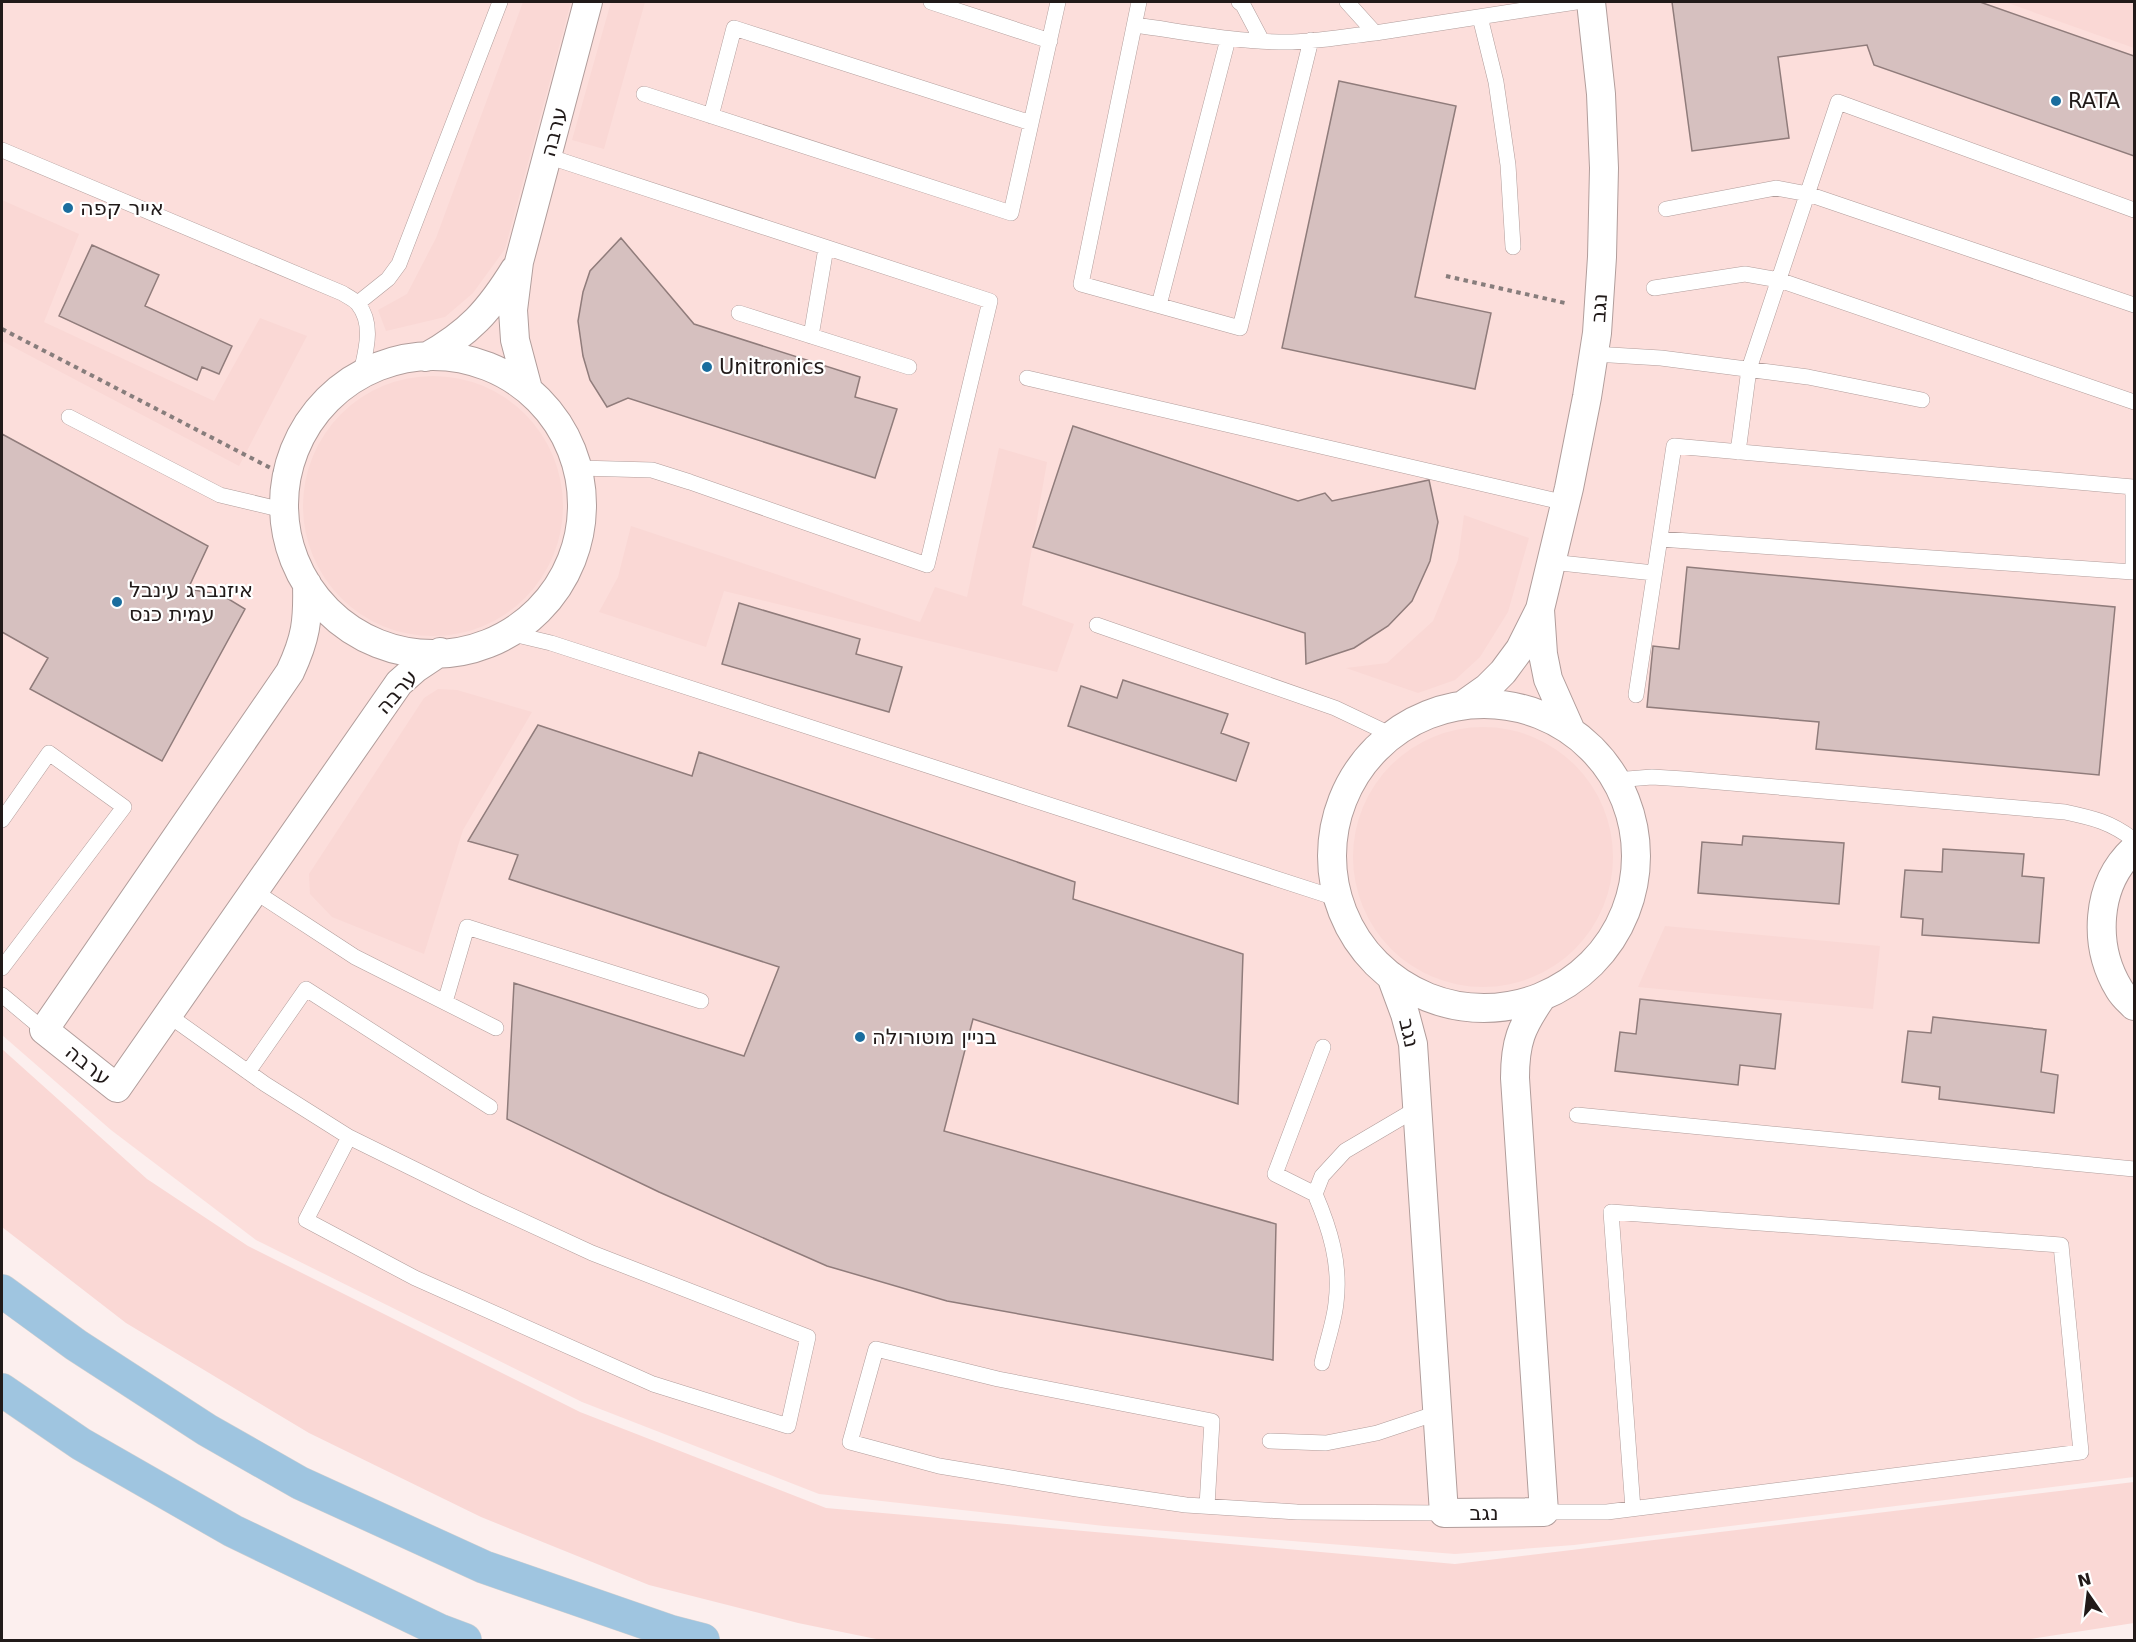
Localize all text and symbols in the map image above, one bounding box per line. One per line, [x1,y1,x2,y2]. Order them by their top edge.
place label: RATA [2068,89,2121,113]
marker: RATA [2049,94,2063,108]
street label: ערבה [536,104,572,160]
place label: אייר קפה [80,196,164,220]
marker: אייר קפה [61,201,75,215]
street label: נגב [1586,293,1612,323]
place label: Unitronics [719,355,824,379]
marker: Unitronics [700,360,714,374]
place label: איזנברג עינבל עמית כנס [129,578,253,626]
marker: איזנברג עינבל עמית כנס [110,595,124,609]
street label: ערבה [371,665,423,719]
street label: נגב [1394,1016,1424,1050]
place label: בניין מוטורולה [872,1025,997,1049]
marker: בניין מוטורולה [853,1030,867,1044]
street label: ערבה [61,1040,115,1090]
street label: נגב [1469,1501,1499,1525]
north arrow [2058,1564,2118,1624]
text: N [2076,1569,2093,1591]

